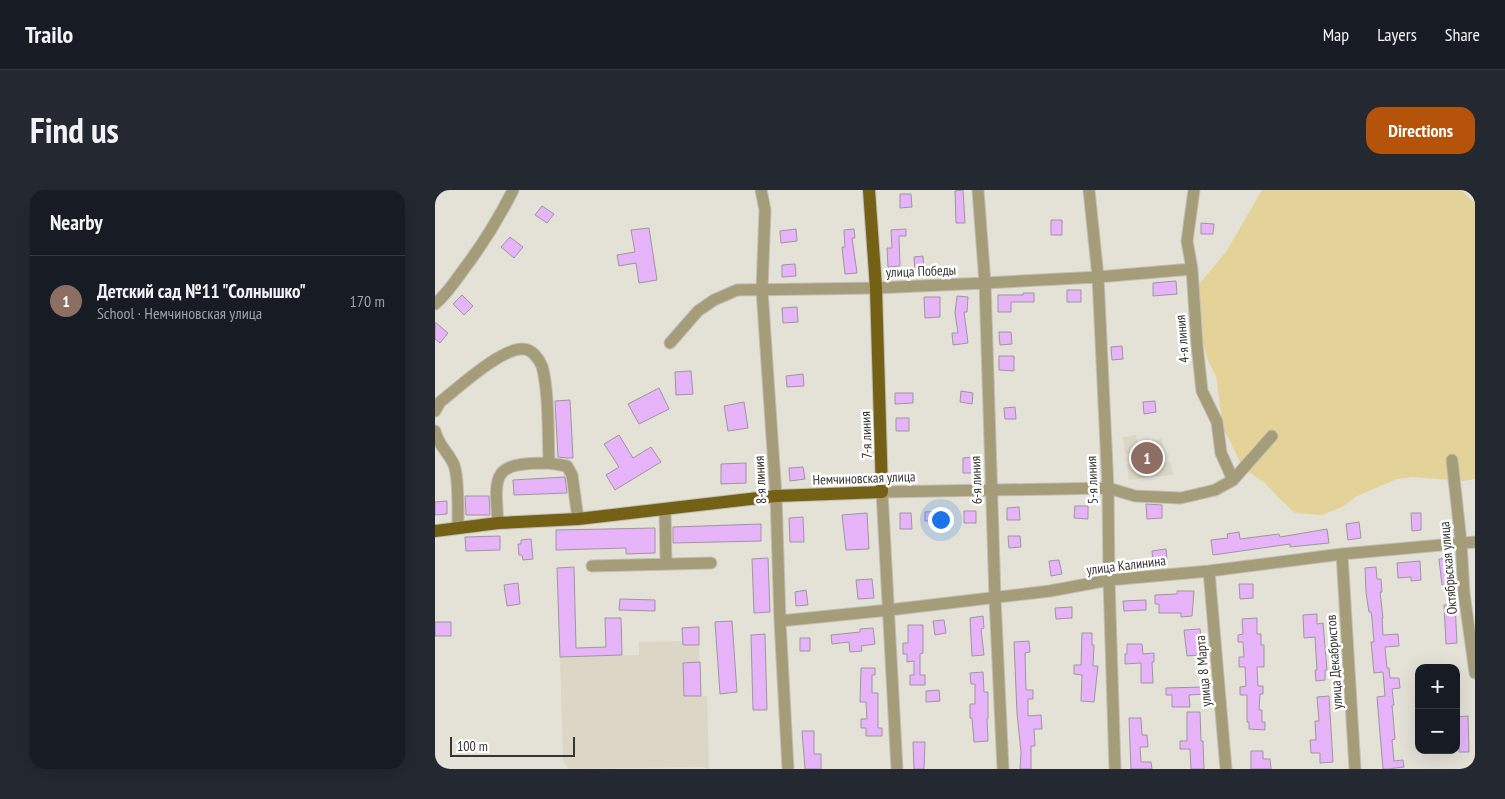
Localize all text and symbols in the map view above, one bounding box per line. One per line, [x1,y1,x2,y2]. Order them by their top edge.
text: Trailo [25,19,73,50]
text: Map [1323,23,1349,46]
text: Layers [1377,23,1417,46]
text: Share [1445,23,1480,46]
text: Find us [30,107,119,153]
button: Directions [1366,107,1475,154]
text: Nearby [50,209,103,236]
street label: улица Победы [886,261,956,281]
text: Детский сад №11 "Солнышко" [97,279,306,303]
text: 1 [62,291,70,311]
text: 170 m [350,291,385,311]
text: School · Немчиновская улица [97,303,262,323]
street label: 4-я линия [1171,314,1193,364]
street label: 7-я линия [856,411,876,459]
pin: 1 [1131,439,1163,477]
street label: 8-я линия [750,455,770,505]
street label: 6-я линия [966,456,986,504]
street label: 5-я линия [1082,456,1102,504]
street label: Немчиновская улица [812,467,916,489]
your location [928,507,954,533]
street label: Октябрьская улица [1435,521,1461,615]
street label: улица Калинина [1085,551,1167,579]
street label: улица Декабристов [1322,614,1346,710]
street label: улица 8 Марта [1191,635,1215,707]
map controls [1415,664,1460,754]
button: + [1415,664,1460,709]
button: − [1415,709,1460,754]
scale bar [450,734,575,757]
text: 100 m [457,737,488,755]

